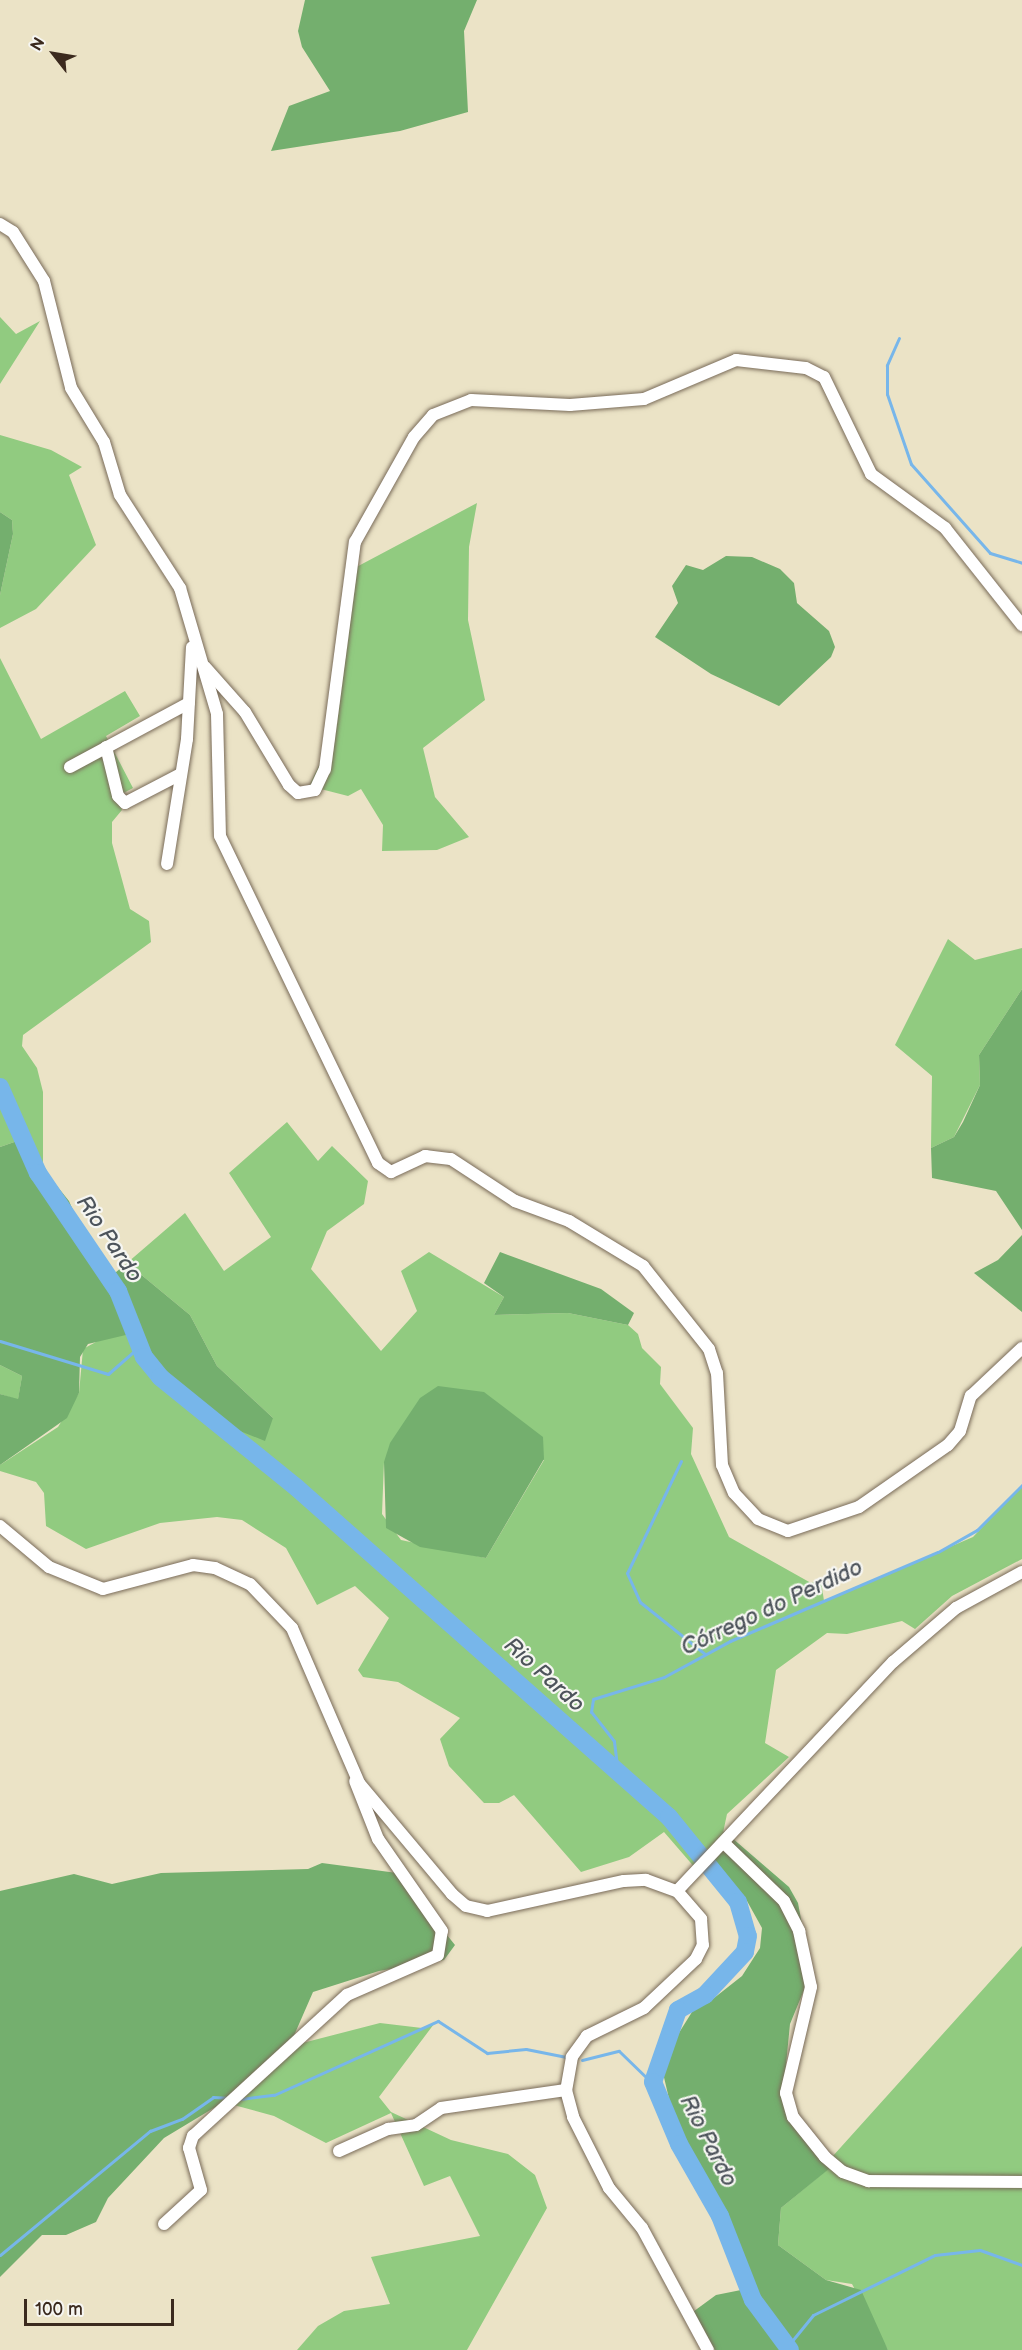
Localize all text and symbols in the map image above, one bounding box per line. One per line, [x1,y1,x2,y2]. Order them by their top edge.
north arrow [24,24,84,84]
text: N [27,34,49,55]
water label: Rio Pardo [70,1191,148,1287]
water label: Córrego do Perdido [677,1554,867,1662]
water label: Rio Pardo [498,1632,590,1718]
water label: Rio Pardo [674,2091,742,2191]
scale bar [27,2287,177,2325]
text: 100 m [35,2299,83,2320]

